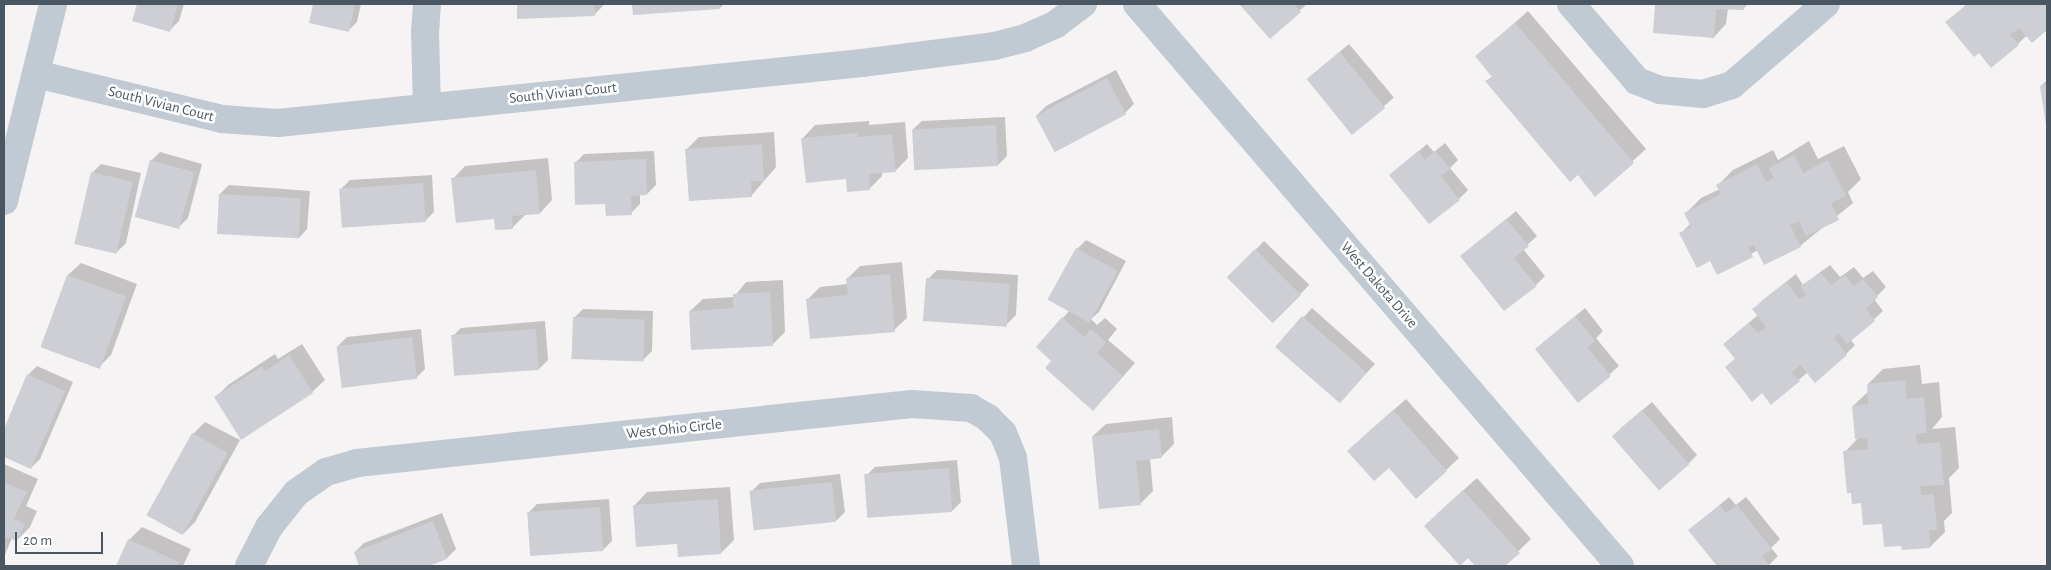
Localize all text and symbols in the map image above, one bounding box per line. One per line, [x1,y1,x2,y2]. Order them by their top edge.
street label: South Vivian Court [508,78,618,108]
street label: South Vivian Court [106,82,216,126]
street label: West Dakota Drive [1337,238,1421,332]
street label: West Ohio Circle [625,415,723,443]
scale bar [18,522,105,554]
text: 20 m [23,533,52,548]

